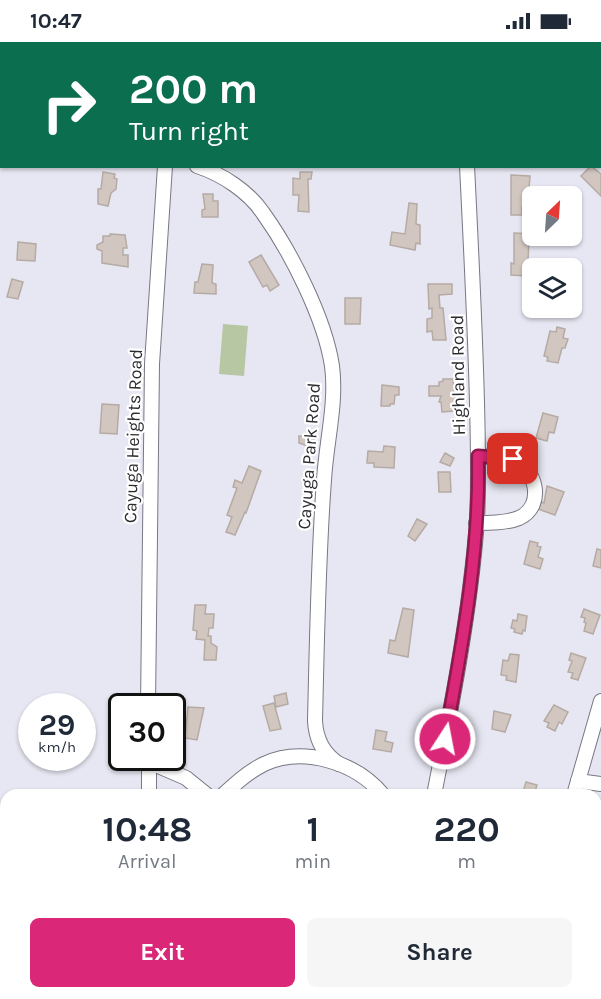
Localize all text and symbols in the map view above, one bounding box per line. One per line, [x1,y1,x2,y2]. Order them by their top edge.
text: 10:47 [30,8,82,34]
text: 200 m [129,64,258,114]
icon: right [30,66,108,144]
text: Turn right [129,115,249,147]
north arrow [522,186,582,246]
map controls [522,186,582,318]
button: layers [522,258,582,318]
street label: Highland Road [446,315,470,435]
street label: Cayuga Heights Road [119,349,147,523]
street label: Cayuga Park Road [293,382,325,530]
pin [487,433,538,484]
icon: arrive [496,442,529,475]
speed limit sign: 30 [108,693,186,771]
text: 29 [39,707,75,743]
position arrow [413,707,477,771]
text: km/h [38,738,76,756]
text: 10:48 [102,808,192,850]
text: 1 [306,808,319,850]
text: 220 [433,808,500,850]
text: Arrival [118,850,177,873]
text: min [294,850,331,873]
text: m [457,850,476,873]
button: Exit [30,918,295,987]
button: Share [307,918,572,987]

